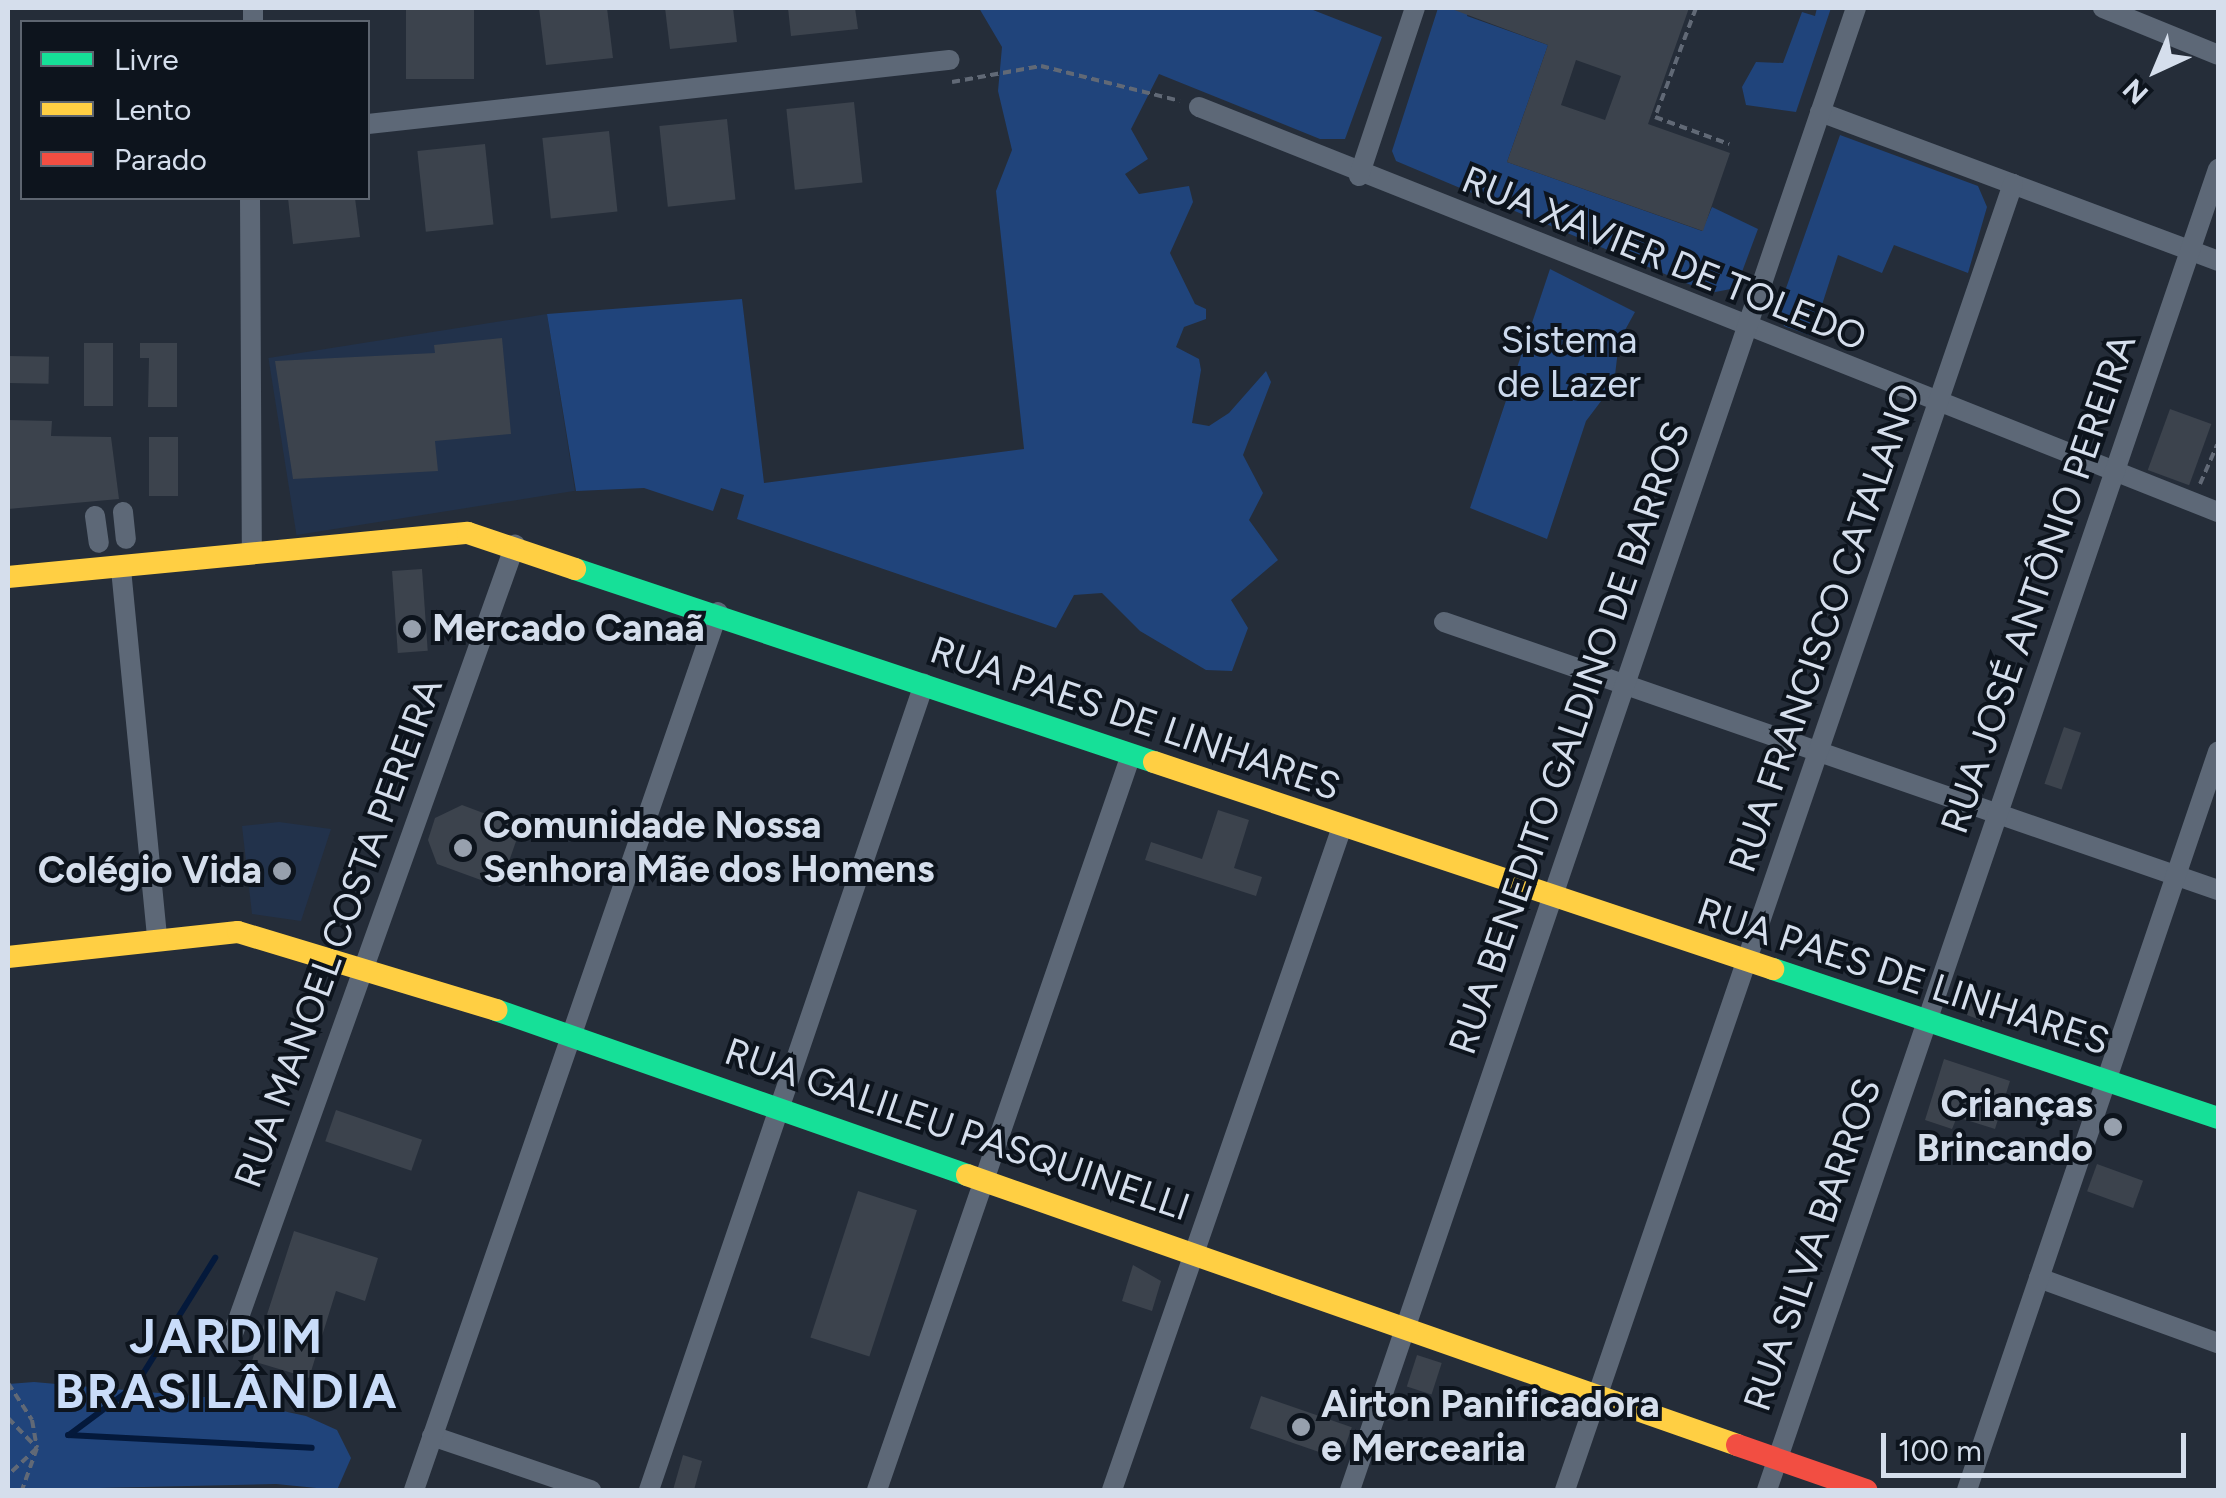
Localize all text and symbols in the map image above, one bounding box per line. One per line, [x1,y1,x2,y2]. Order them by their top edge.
legend [20,20,370,200]
north arrow [2106,20,2206,120]
text: Livre [114,41,179,78]
text: N [2116,72,2155,111]
text: Lento [114,91,191,128]
text: Parado [114,141,207,178]
street label: RUA XAVIER DE TOLEDO [1455,157,1873,361]
park label: Sistema de Lazer [1497,318,1641,408]
street label: RUA JOSÉ ANTÔNIO PEREIRA [1932,328,2146,840]
street label: RUA FRANCISCO CATALANO [1720,378,1930,878]
street label: RUA BENEDITO GALDINO DE BARROS [1440,416,1700,1060]
place label: Mercado Canaã [432,606,704,652]
marker: Mercado Canaã [401,618,423,640]
street label: RUA PAES DE LINHARES [924,627,1346,811]
street label: RUA MANOEL COSTA PEREIRA [225,672,453,1194]
place label: Comunidade Nossa Senhora Mãe dos Homens [483,803,934,892]
marker: Comunidade Nossa Senhora Mãe dos Homens [452,837,474,859]
place label: Colégio Vida [38,848,262,894]
marker: Colégio Vida [271,860,293,882]
street label: RUA PAES DE LINHARES [1691,889,2115,1065]
street label: RUA GALILEU PASQUINELLI [719,1029,1195,1231]
street label: RUA SILVA BARROS [1735,1073,1891,1417]
place label: Crianças Brincando [1917,1082,2093,1172]
marker: Crianças Brincando [2102,1116,2124,1138]
district label: JARDIM BRASILÂNDIA [55,1307,399,1420]
place label: Airton Panificadora e Mercearia [1321,1382,1660,1472]
scale bar [1886,1413,2191,1475]
marker: Airton Panificadora e Mercearia [1290,1416,1312,1438]
text: 100 m [1898,1432,1982,1469]

